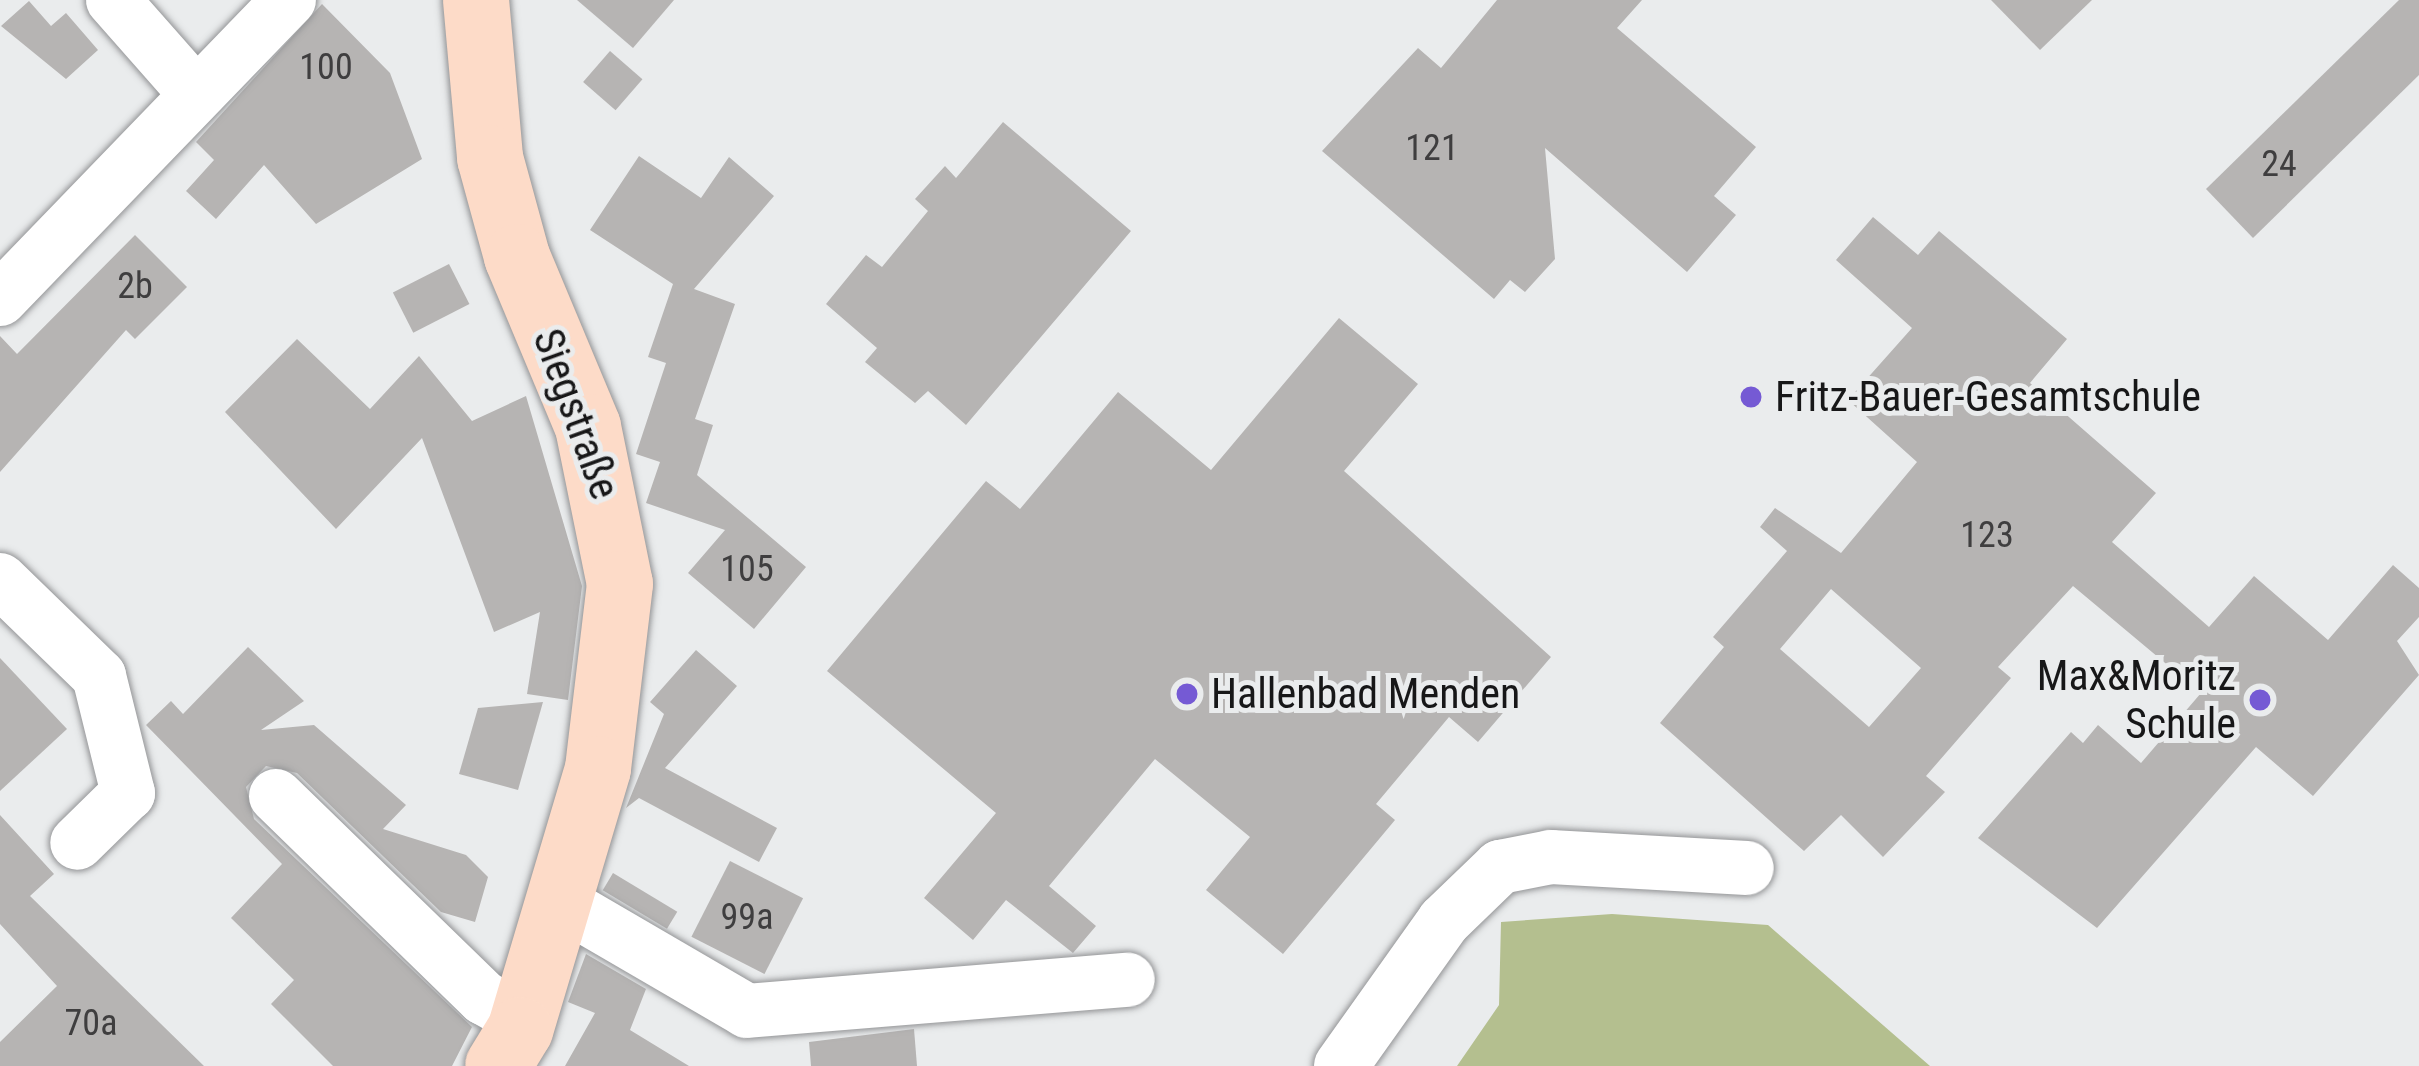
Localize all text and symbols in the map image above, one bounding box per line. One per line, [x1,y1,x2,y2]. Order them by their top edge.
house number: 100 [299,46,353,90]
house number: 121 [1405,127,1459,171]
house number: 24 [2261,143,2297,187]
house number: 2b [117,265,153,309]
street label: Siegstraße [522,322,630,506]
place label: Fritz-Bauer-Gesamtschule [1775,372,2201,422]
marker: Fritz-Bauer-Gesamtschule [1738,384,1764,410]
house number: 123 [1960,514,2014,558]
house number: 105 [720,548,774,592]
place label: Max&Moritz Schule [2037,651,2236,750]
place label: Hallenbad Menden [1211,669,1520,719]
marker: Hallenbad Menden [1174,681,1200,707]
marker: Max&Moritz Schule [2247,687,2273,713]
house number: 99a [721,896,773,940]
house number: 70a [65,1002,117,1046]

